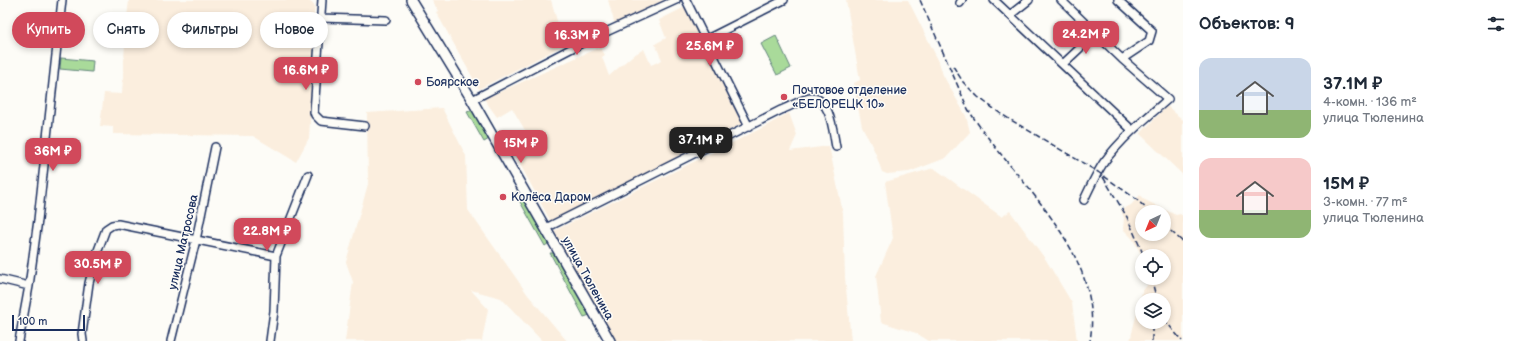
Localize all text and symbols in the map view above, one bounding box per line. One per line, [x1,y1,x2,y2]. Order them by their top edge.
chip: Купить [12,12,85,48]
chip: Снять [93,12,159,48]
chip: Фильтры [167,12,252,48]
chip: Новое [260,12,328,48]
icon: filters [1485,13,1507,35]
text: Объектов: 9 [1199,14,1295,34]
pin: 24.2M ₽ [1049,21,1123,55]
pin: 16.3M ₽ [540,22,614,56]
text: 24.2M ₽ [1062,26,1110,42]
text: 16.3M ₽ [554,27,600,43]
pin: 25.6M ₽ [673,33,747,67]
text: 25.6M ₽ [686,38,734,54]
pin: 16.6M ₽ [269,57,343,91]
text: 16.6M ₽ [283,62,329,78]
icon: home [1231,74,1279,122]
text: 37.1M ₽ [1323,74,1382,94]
place label: Боярское [426,75,479,90]
marker: Боярское [413,77,423,87]
place label: Почтовое отделение «БЕЛОРЕЦК 10» [792,83,907,112]
marker: Почтовое отделение «БЕЛОРЕЦК 10» [779,92,789,102]
text: 4-комн. · 136 m² [1323,94,1417,110]
text: улица Тюленина [1323,110,1424,126]
pin: 37.1M ₽ [664,127,738,161]
pin: 15M ₽ [493,130,549,164]
text: 37.1M ₽ [678,132,724,148]
text: 15M ₽ [503,135,539,151]
pin: 36M ₽ [25,138,81,172]
text: 36M ₽ [34,143,72,159]
icon: home [1231,174,1279,222]
text: 15M ₽ [1323,174,1369,194]
place label: Колёса Даром [511,190,591,205]
marker: Колёса Даром [498,192,508,202]
street label: улица Матросова [165,193,202,291]
text: 3-комн. · 77 m² [1323,194,1408,210]
north arrow [1135,205,1171,241]
map controls [1135,205,1171,329]
text: улица Тюленина [1323,210,1424,226]
pin: 22.8M ₽ [230,218,304,252]
text: 22.8M ₽ [243,223,291,239]
street label: улица Тюленина [558,234,617,323]
button: locate [1135,249,1171,285]
pin: 30.5M ₽ [61,251,135,285]
text: 30.5M ₽ [74,256,122,272]
button: layers [1135,293,1171,329]
scale bar [12,313,85,332]
text: 100 m [18,315,47,328]

